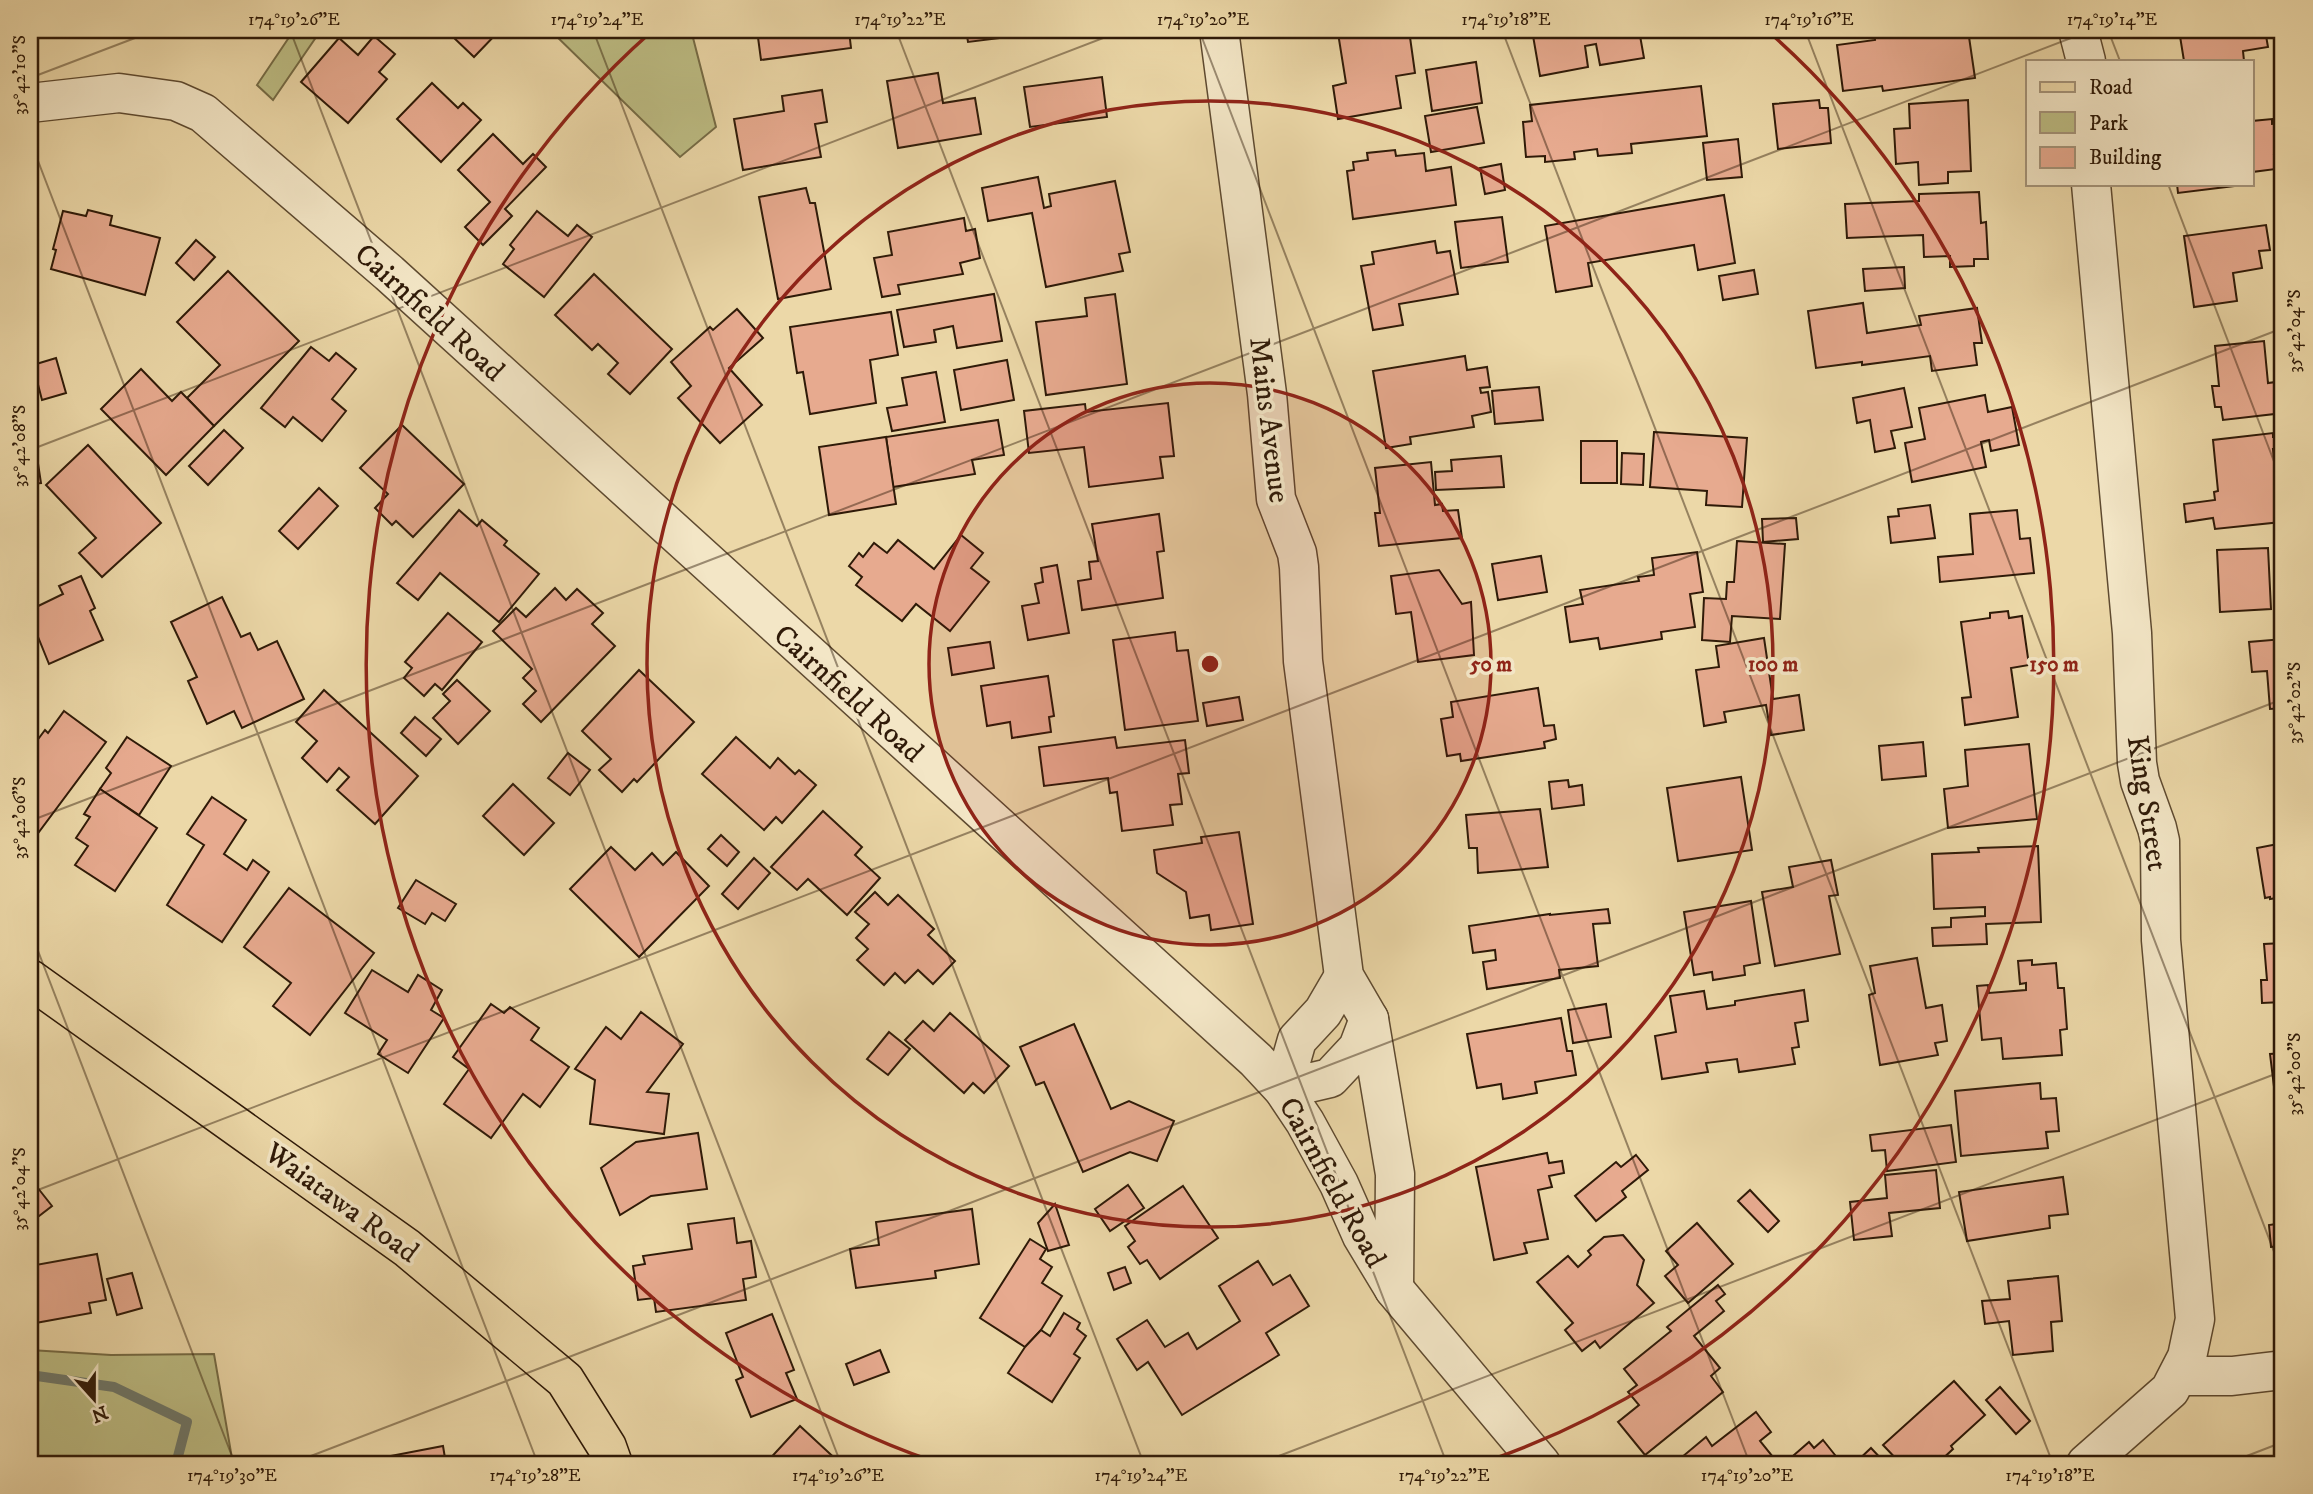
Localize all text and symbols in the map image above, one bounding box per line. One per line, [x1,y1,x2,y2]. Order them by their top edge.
text: 174°19'26"E [248,9,340,31]
text: 174°19'24"E [551,9,644,31]
text: 174°19'22"E [854,9,946,31]
text: 174°19'20"E [1157,9,1249,31]
text: 174°19'18"E [1461,9,1551,31]
text: 174°19'16"E [1764,9,1854,31]
text: 174°19'14"E [2067,9,2158,31]
text: 35°42'10"S [9,35,31,115]
legend [2026,60,2254,186]
text: Road [2089,75,2133,101]
text: Park [2089,111,2129,137]
text: Building [2089,145,2162,171]
street label: Cairnfield Road [346,236,512,390]
text: 35°42'04"S [2284,289,2306,373]
street label: Mains Avenue [1240,335,1297,505]
text: 35°42'08"S [9,405,31,487]
street label: Cairnfield Road [765,617,931,771]
centre of rings [1198,652,1222,676]
text: 50 m [1469,652,1512,678]
text: 100 m [1748,652,1798,678]
text: 150 m [2029,652,2079,678]
text: 35°42'02"S [2284,662,2306,744]
street label: King Street [2118,733,2175,874]
text: 35°42'06"S [9,777,31,859]
text: 35°42'00"S [2284,1033,2306,1115]
street label: Cairnfield Road [1270,1091,1394,1274]
street label: Waiatawa Road [256,1134,425,1272]
text: 35°42'04"S [9,1147,31,1231]
north arrow [60,1364,130,1434]
text: N [88,1400,111,1427]
text: 174°19'30"E [187,1465,277,1487]
text: 174°19'28"E [489,1465,581,1487]
text: 174°19'26"E [792,1465,884,1487]
text: 174°19'24"E [1095,1465,1188,1487]
text: 174°19'22"E [1398,1465,1490,1487]
text: 174°19'20"E [1701,1465,1793,1487]
text: 174°19'18"E [2005,1465,2095,1487]

